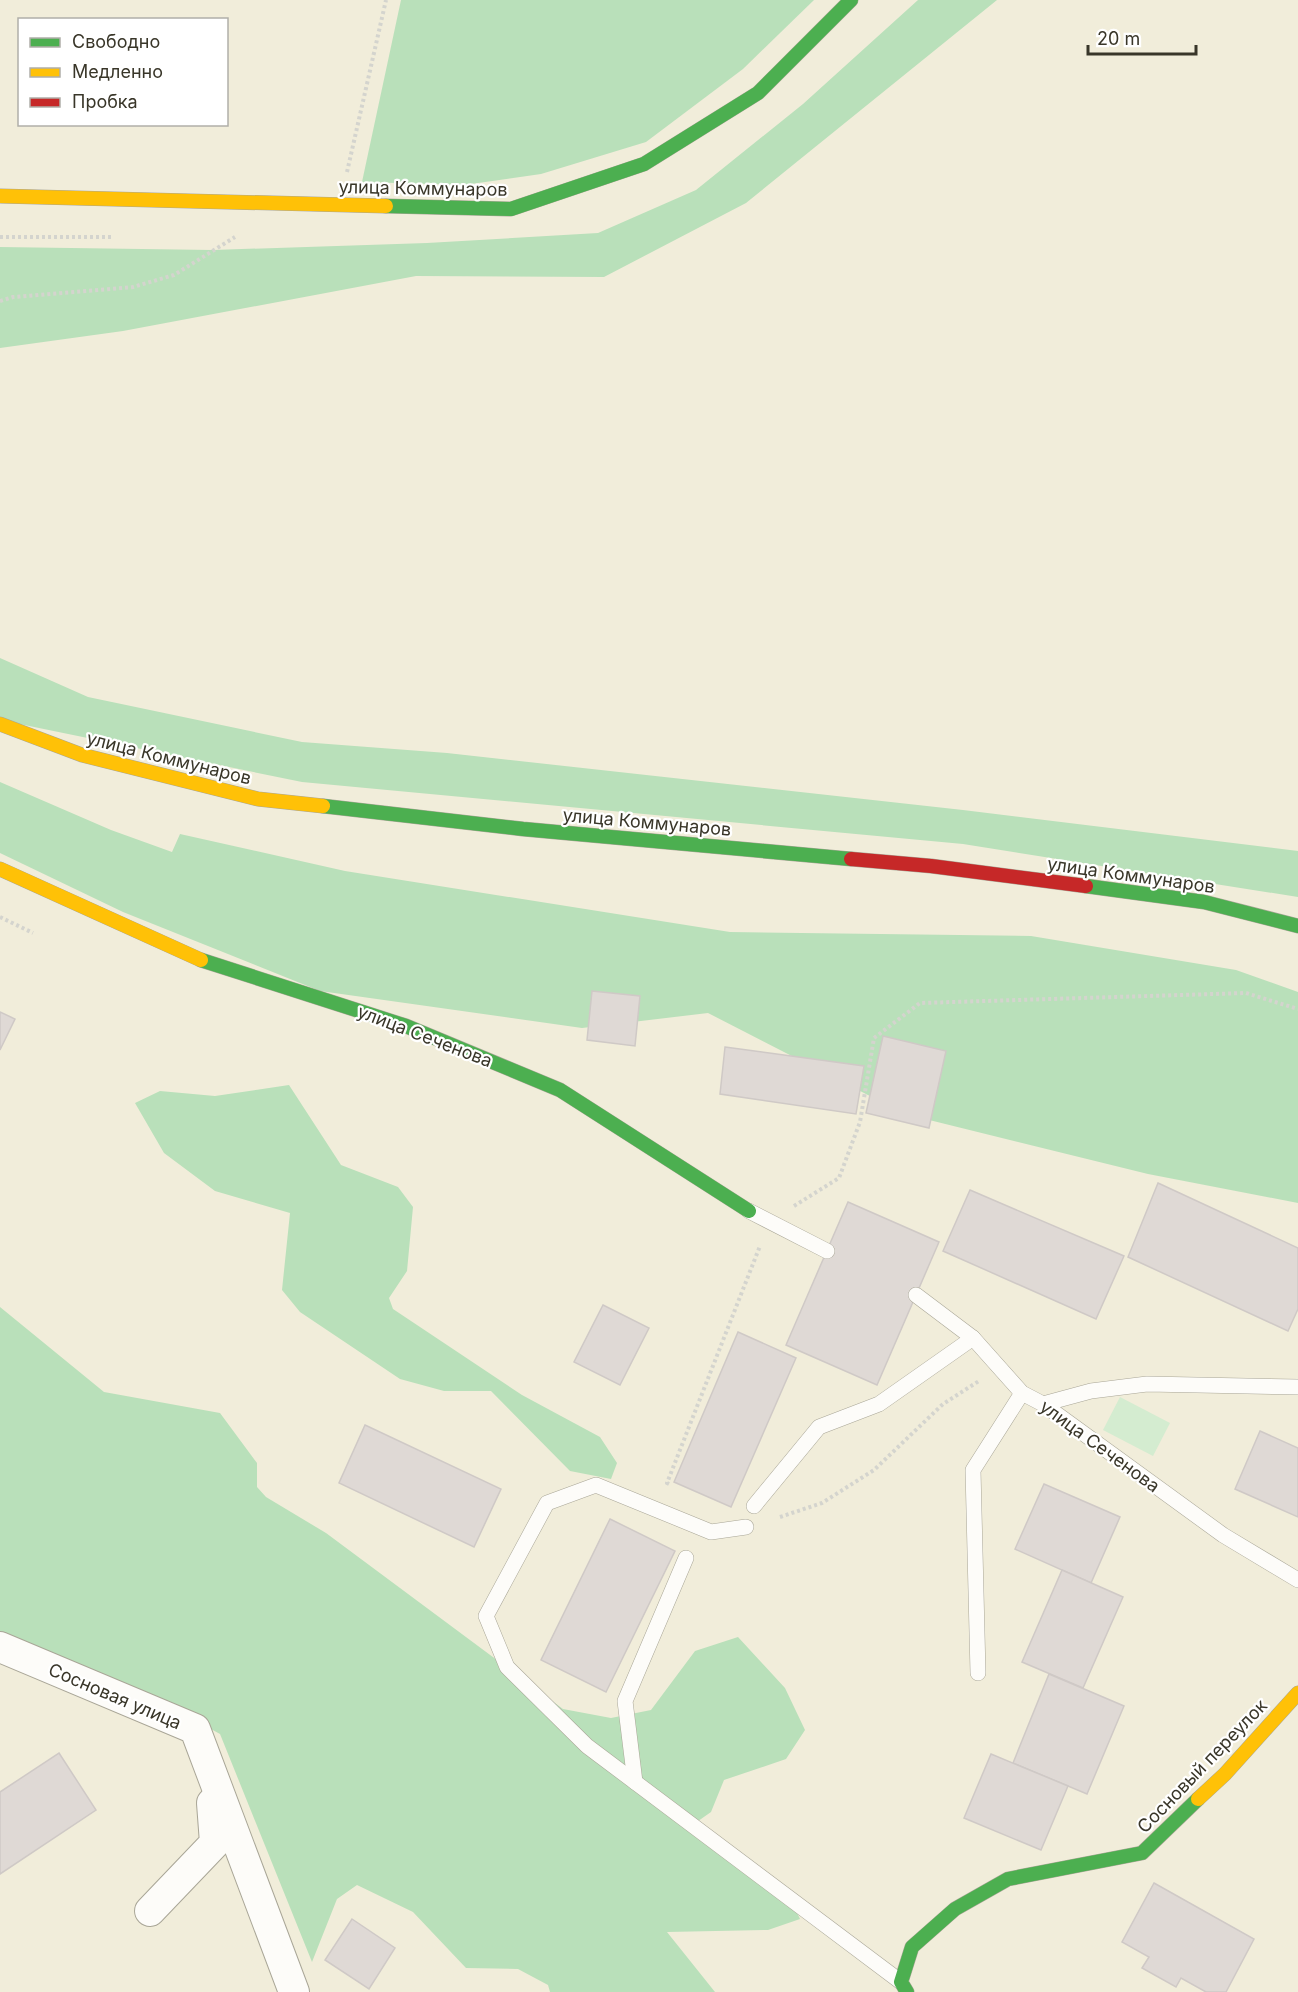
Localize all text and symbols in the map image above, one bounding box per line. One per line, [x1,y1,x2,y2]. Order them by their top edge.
legend [18,18,228,126]
scale bar [1088,18,1196,56]
text: 20 m [1097,28,1140,49]
text: Свободно [72,31,160,52]
text: Медленно [72,61,163,82]
text: Пробка [72,91,138,112]
street label: улица Коммунаров [338,176,508,200]
street label: улица Коммунаров [84,727,254,789]
street label: улица Коммунаров [562,804,732,840]
street label: улица Коммунаров [1046,853,1216,897]
street label: улица Сеченова [355,1001,495,1071]
street label: улица Сеченова [1036,1396,1164,1496]
street label: Сосновая улица [45,1659,185,1733]
street label: Сосновый переулок [1133,1695,1271,1837]

